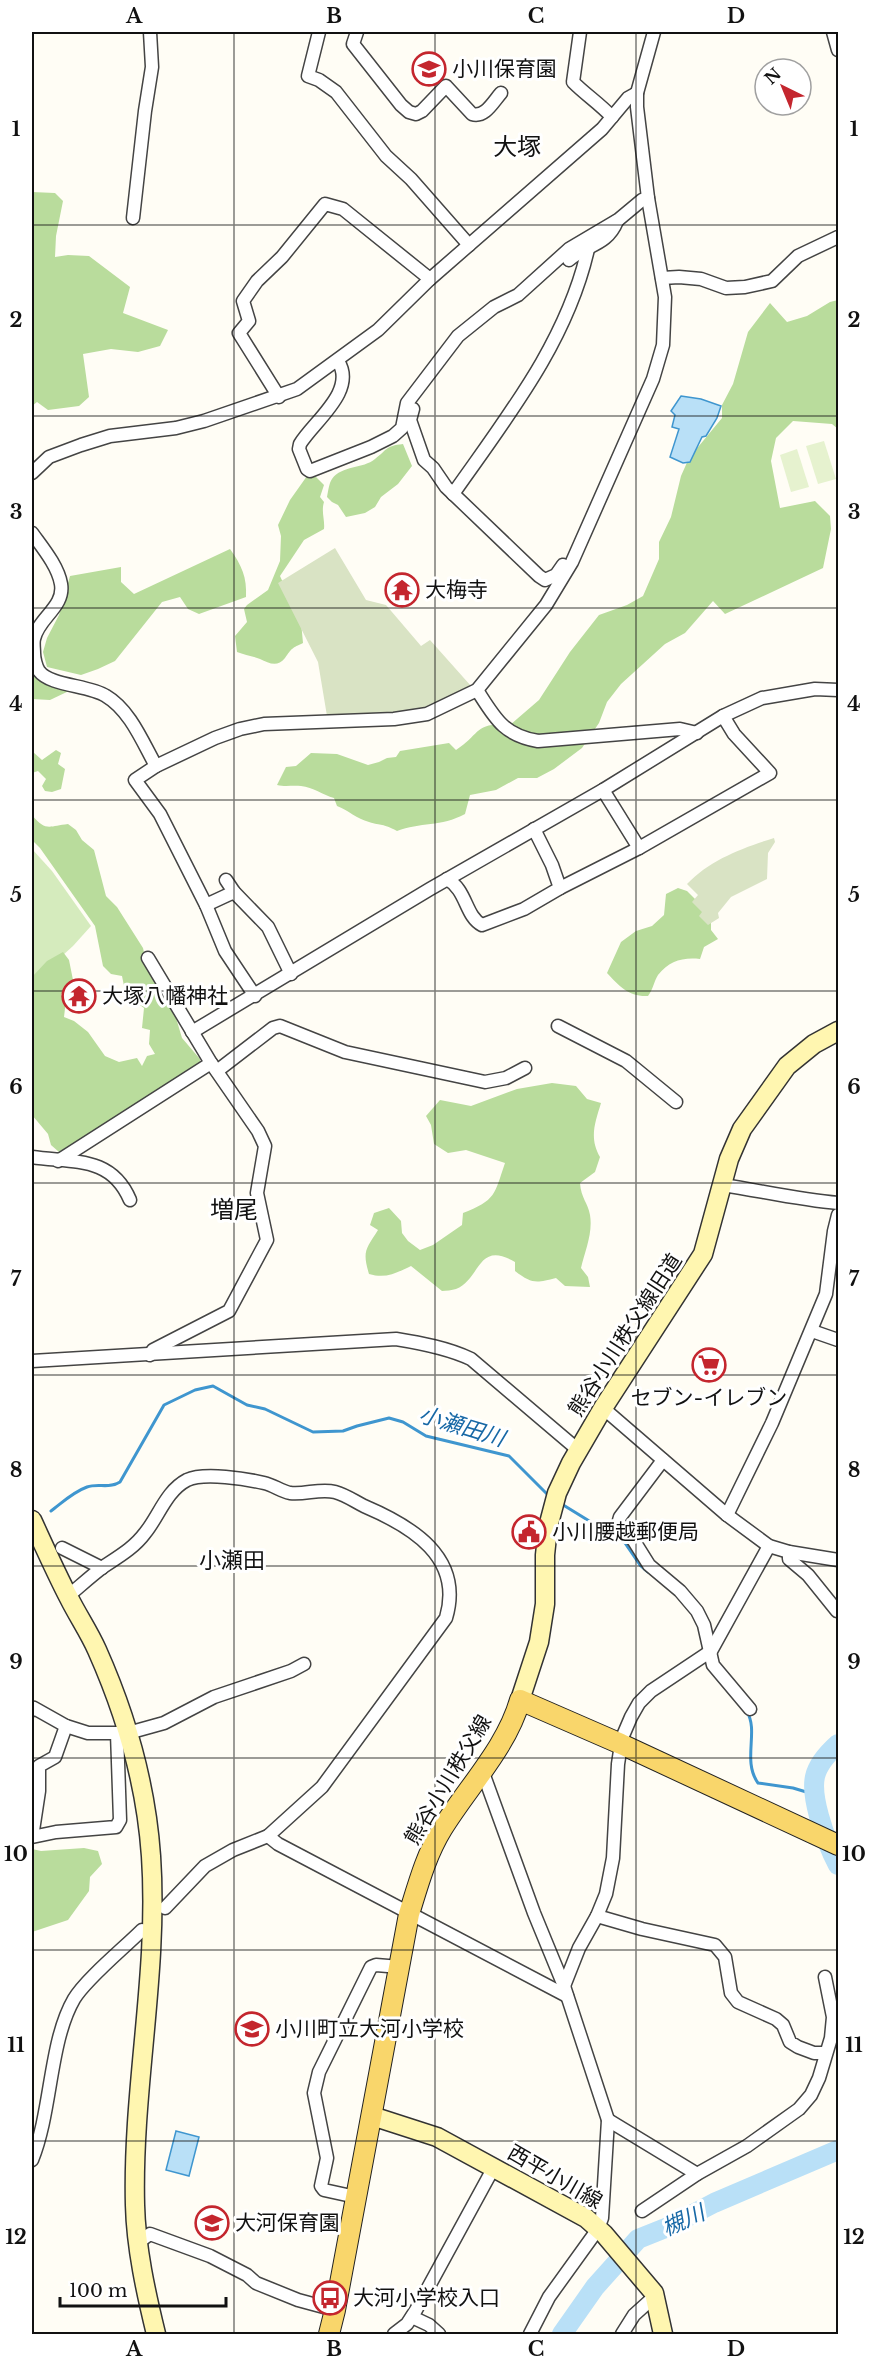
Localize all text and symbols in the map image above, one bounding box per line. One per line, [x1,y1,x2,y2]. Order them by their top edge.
text: A [125,4,143,28]
text: B [326,4,342,28]
text: C [528,4,544,28]
text: D [727,4,745,28]
school or university icon: 小川保育園 [411,51,447,87]
place label: 小川保育園 [452,56,557,82]
north arrow [753,57,813,117]
text: N [760,64,785,88]
text: 1 [12,117,21,141]
text: 1 [850,117,859,141]
district label: 大塚 [493,132,541,161]
text: 2 [9,308,23,332]
text: 2 [847,308,861,332]
text: 3 [10,500,22,524]
text: 3 [848,500,860,524]
temple icon: 大梅寺 [384,572,420,608]
place label: 大梅寺 [425,577,488,603]
text: 4 [9,692,23,716]
text: 4 [847,692,861,716]
text: 5 [10,883,22,907]
text: 5 [848,883,860,907]
temple icon: 大塚八幡神社 [61,978,97,1014]
place label: 大塚八幡神社 [102,983,228,1009]
text: 6 [9,1075,23,1099]
text: 6 [847,1075,861,1099]
district label: 増尾 [210,1195,258,1224]
street label: 熊谷小川秩父線旧道 [563,1249,687,1421]
text: 7 [11,1267,22,1291]
text: 7 [849,1267,860,1291]
supermarket icon: セブン-イレブン [691,1347,727,1383]
place label: セブン-イレブン [631,1385,787,1411]
water label: 小瀬田川 [416,1401,510,1453]
text: 8 [10,1458,22,1482]
text: 8 [848,1458,860,1482]
public building icon: 小川腰越郵便局 [511,1514,547,1550]
place label: 小川腰越郵便局 [552,1519,699,1545]
district label: 小瀬田 [199,1547,265,1574]
text: 9 [9,1650,23,1674]
text: 9 [847,1650,861,1674]
street label: 熊谷小川秩父線 [399,1710,497,1850]
text: 10 [4,1842,28,1866]
text: 10 [842,1842,866,1866]
school or university icon: 小川町立大河小学校 [234,2011,270,2047]
place label: 小川町立大河小学校 [275,2016,464,2042]
text: 11 [7,2033,25,2057]
text: 11 [845,2033,863,2057]
street label: 西平小川線 [503,2139,607,2215]
water label: 槻川 [658,2198,711,2242]
school or university icon: 大河保育園 [194,2205,230,2241]
place label: 大河保育園 [235,2210,340,2236]
text: 12 [5,2225,27,2249]
text: 12 [843,2225,865,2249]
scale bar [60,2270,226,2308]
text: 100 m [69,2280,127,2302]
bus stop icon: 大河小学校入口 [312,2280,348,2316]
place label: 大河小学校入口 [353,2285,500,2311]
text: A [125,2337,143,2361]
text: B [326,2337,342,2361]
text: C [528,2337,544,2361]
text: D [727,2337,745,2361]

